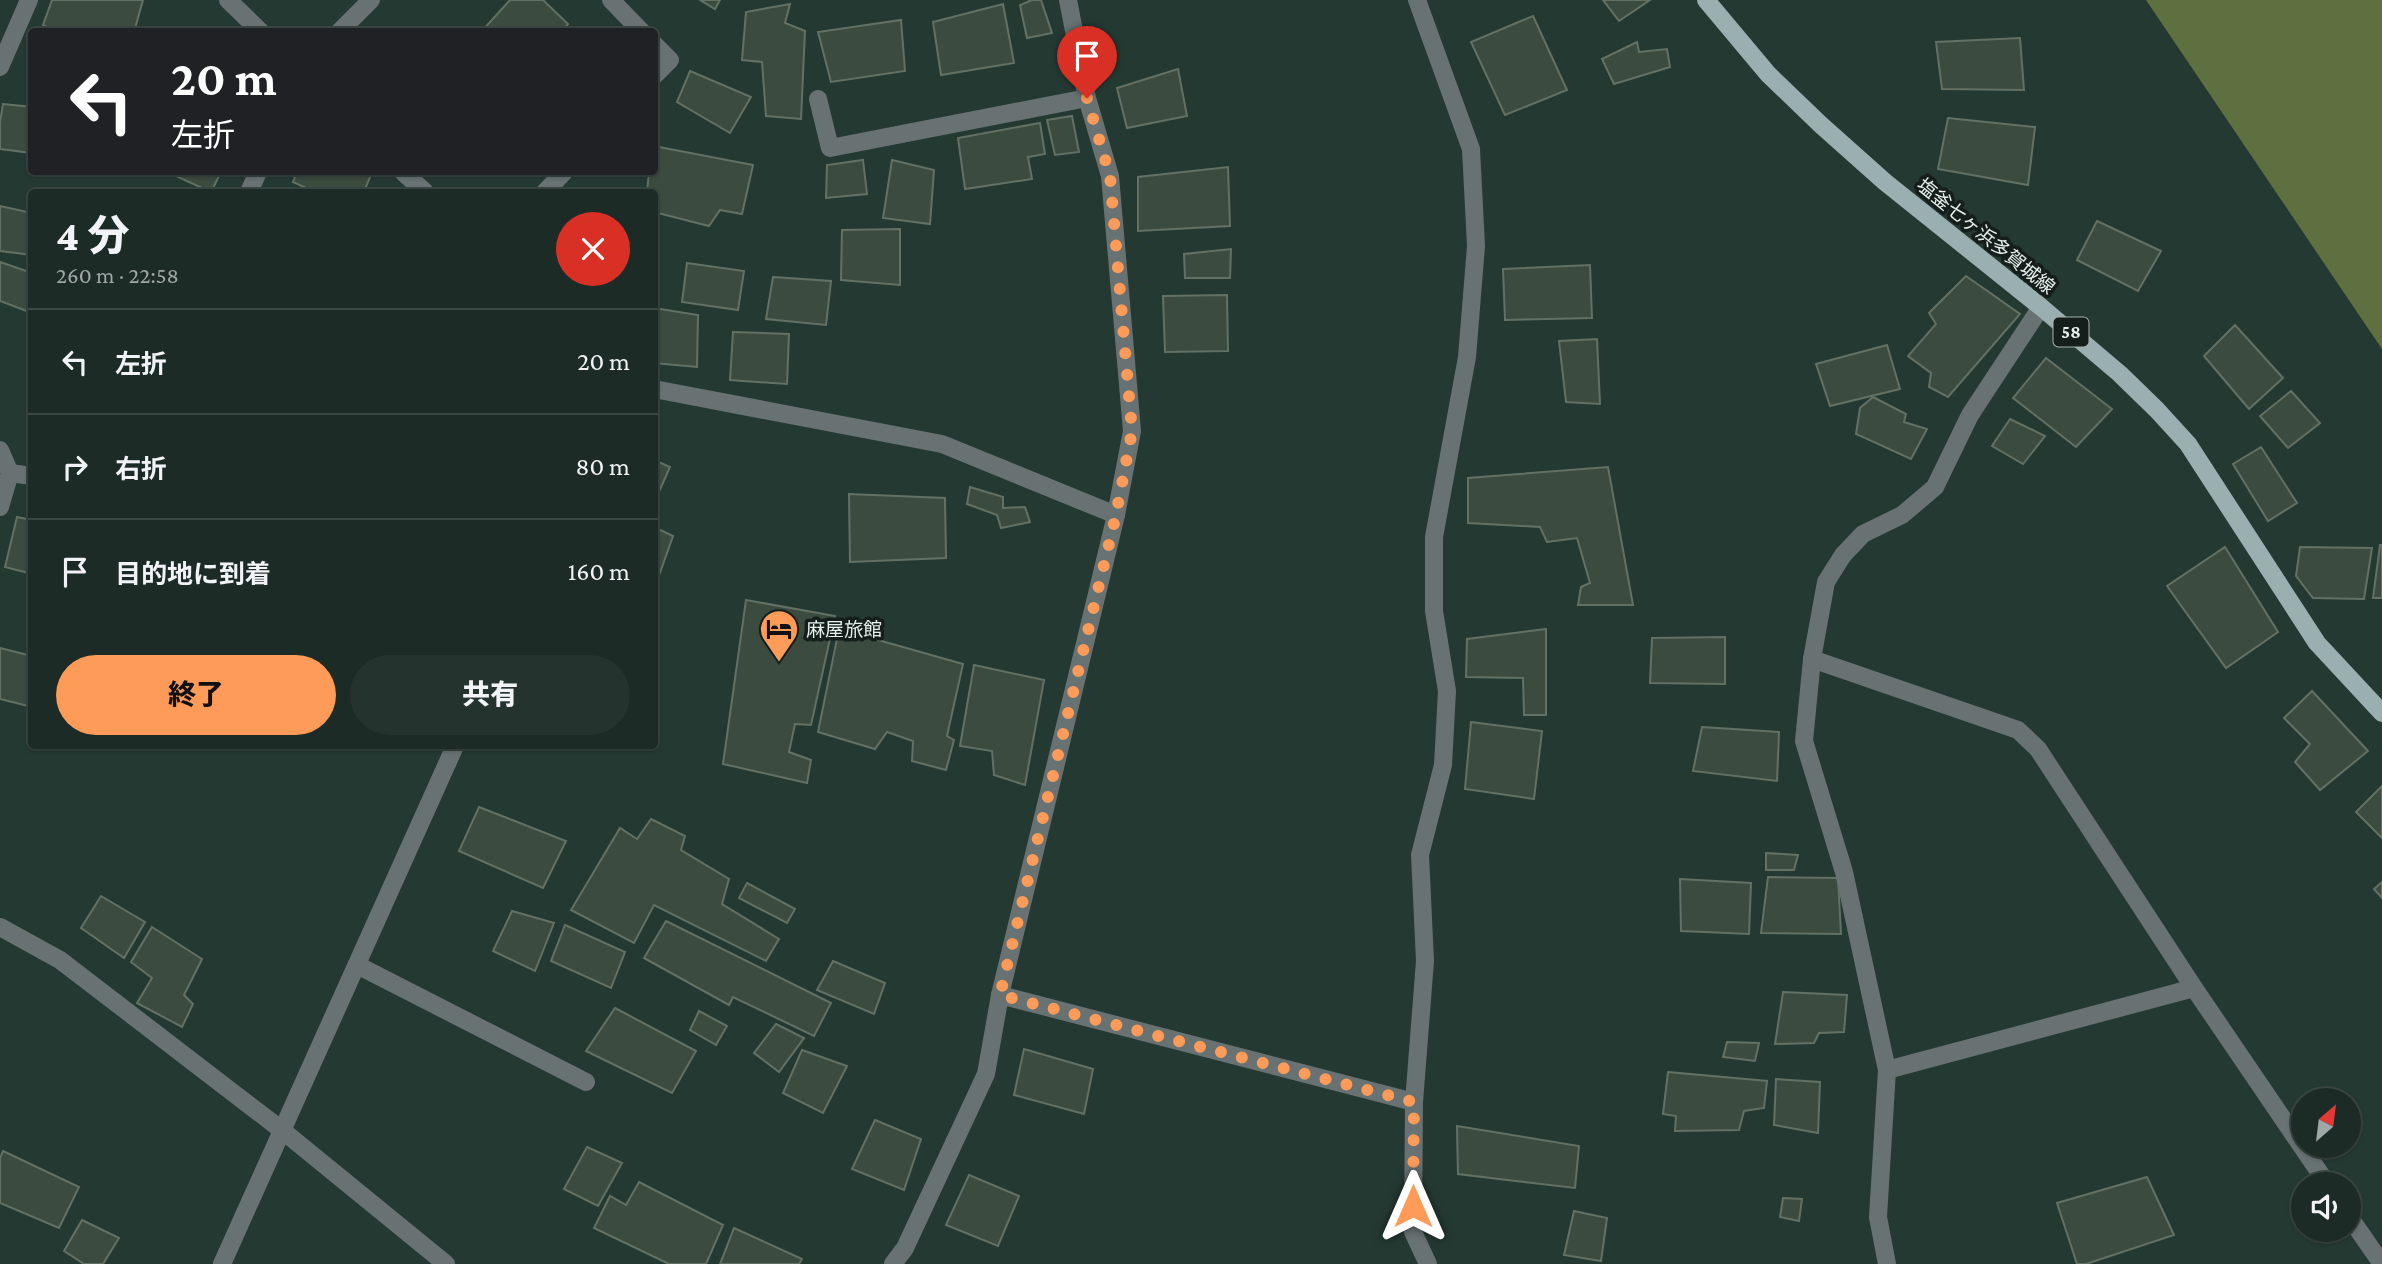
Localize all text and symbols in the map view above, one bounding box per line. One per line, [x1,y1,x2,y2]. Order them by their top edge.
pin [1057,26,1117,98]
icon: arrive [1068,37,1106,75]
text: 20 m [171,51,277,106]
icon: left [56,56,147,147]
text: 左折 [171,117,235,153]
street label: 塩釜七ヶ浜多賀城線 [1913,174,2059,298]
text: 4 分 [56,212,129,259]
button: close [556,212,630,286]
text: 260 m · 22:58 [56,262,179,288]
road number: 58 [2054,318,2088,346]
icon: left [56,343,94,381]
text: 20 m [577,347,630,376]
text: 左折 [115,350,167,379]
icon: right [56,448,94,486]
text: 80 m [576,452,630,481]
text: 右折 [115,455,167,484]
icon: arrive [56,553,94,591]
text: 160 m [568,557,630,586]
text: 目的地に到着 [115,560,271,589]
hotel icon: 麻屋旅館 [758,608,800,663]
place label: 麻屋旅館 [806,619,882,640]
button: 終了 [56,655,336,735]
button: 共有 [350,655,630,735]
north arrow [2291,1088,2361,1158]
map controls [2291,1088,2361,1242]
position arrow [1376,1169,1450,1243]
button: sound [2291,1172,2361,1242]

